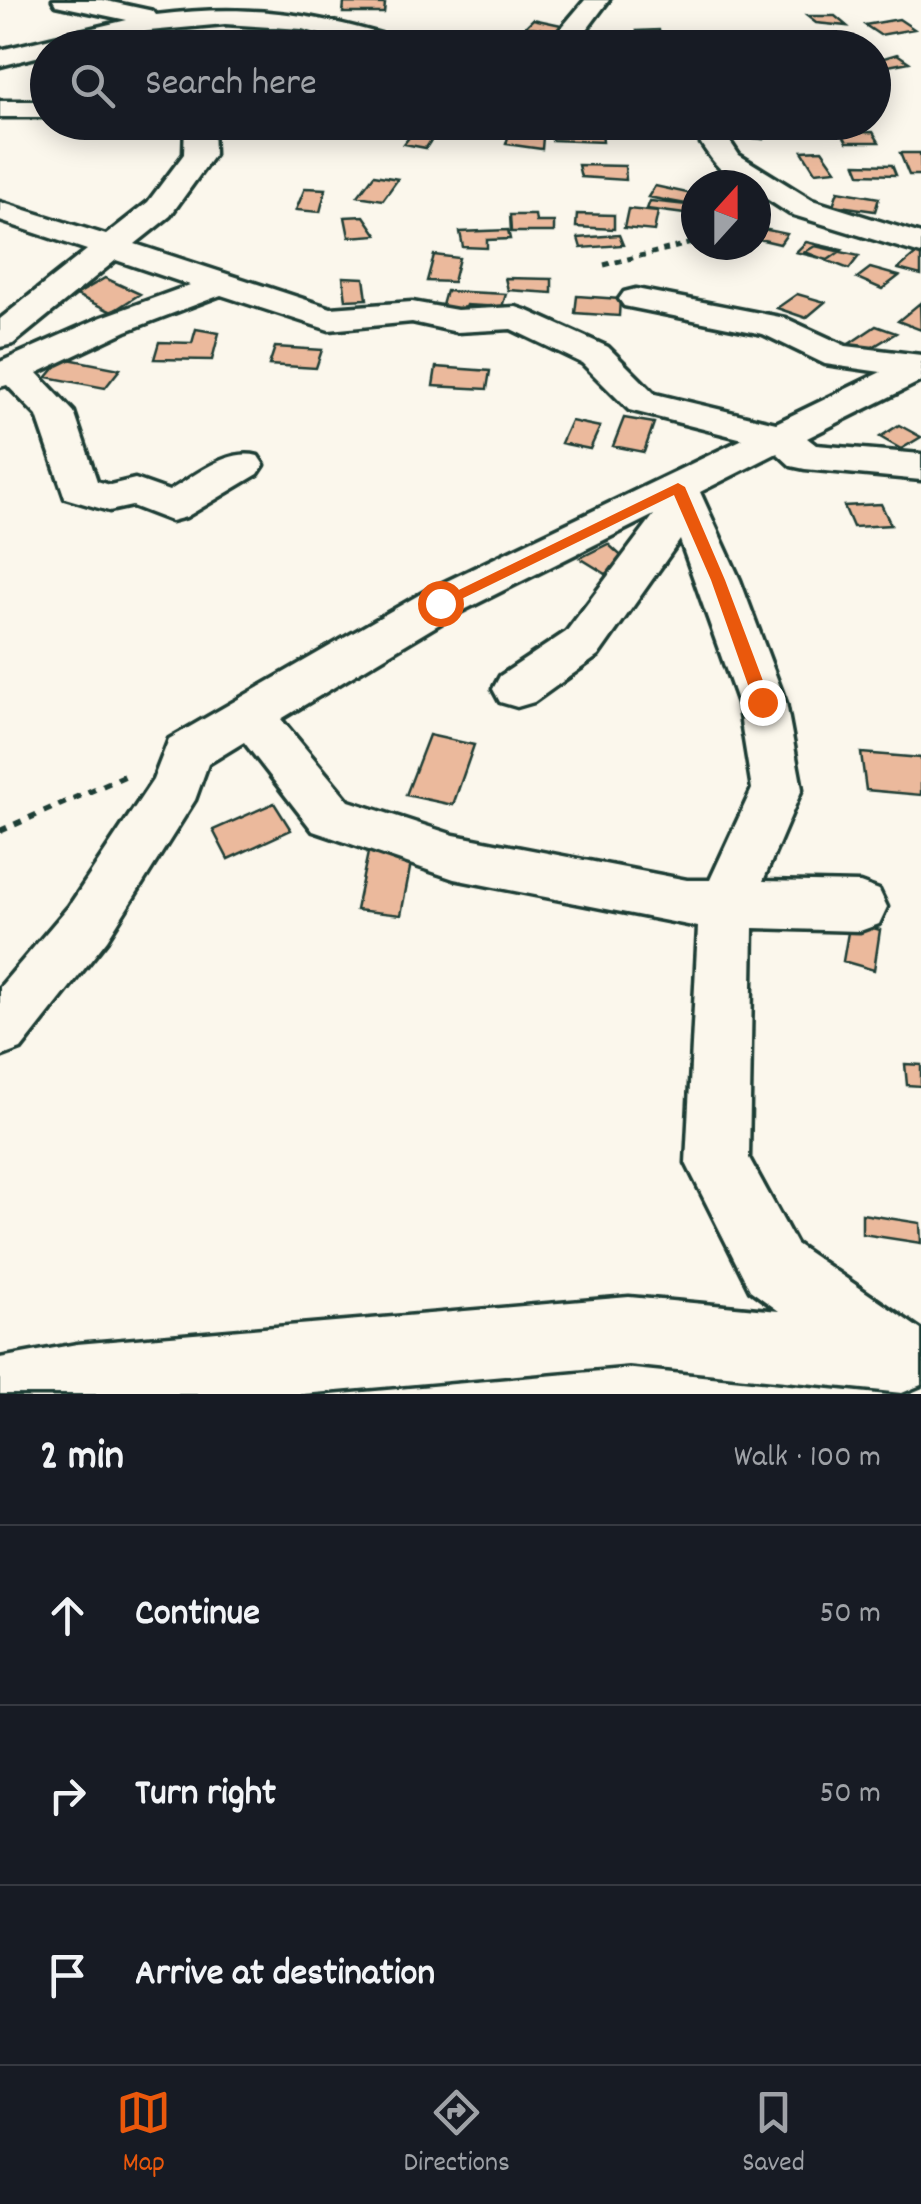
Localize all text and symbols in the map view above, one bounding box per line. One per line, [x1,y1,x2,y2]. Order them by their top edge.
search box [30,30,891,140]
icon: search [65,58,120,113]
text: Search here [145,58,317,113]
north arrow [681,170,771,260]
route start [418,581,464,627]
route end [740,680,786,726]
text: 2 min [40,1429,124,1489]
text: Walk · 100 m [734,1436,881,1482]
icon: ahead [40,1588,95,1643]
text: Continue [135,1588,260,1643]
text: 50 m [819,1592,881,1638]
icon: right [40,1768,95,1823]
text: Turn right [135,1768,276,1823]
text: 50 m [819,1772,881,1818]
icon: arrive [40,1948,95,2003]
text: Arrive at destination [135,1948,435,2003]
tab: Map [116,2085,171,2185]
tab: Directions [404,2085,510,2185]
tab: Saved [742,2085,805,2185]

